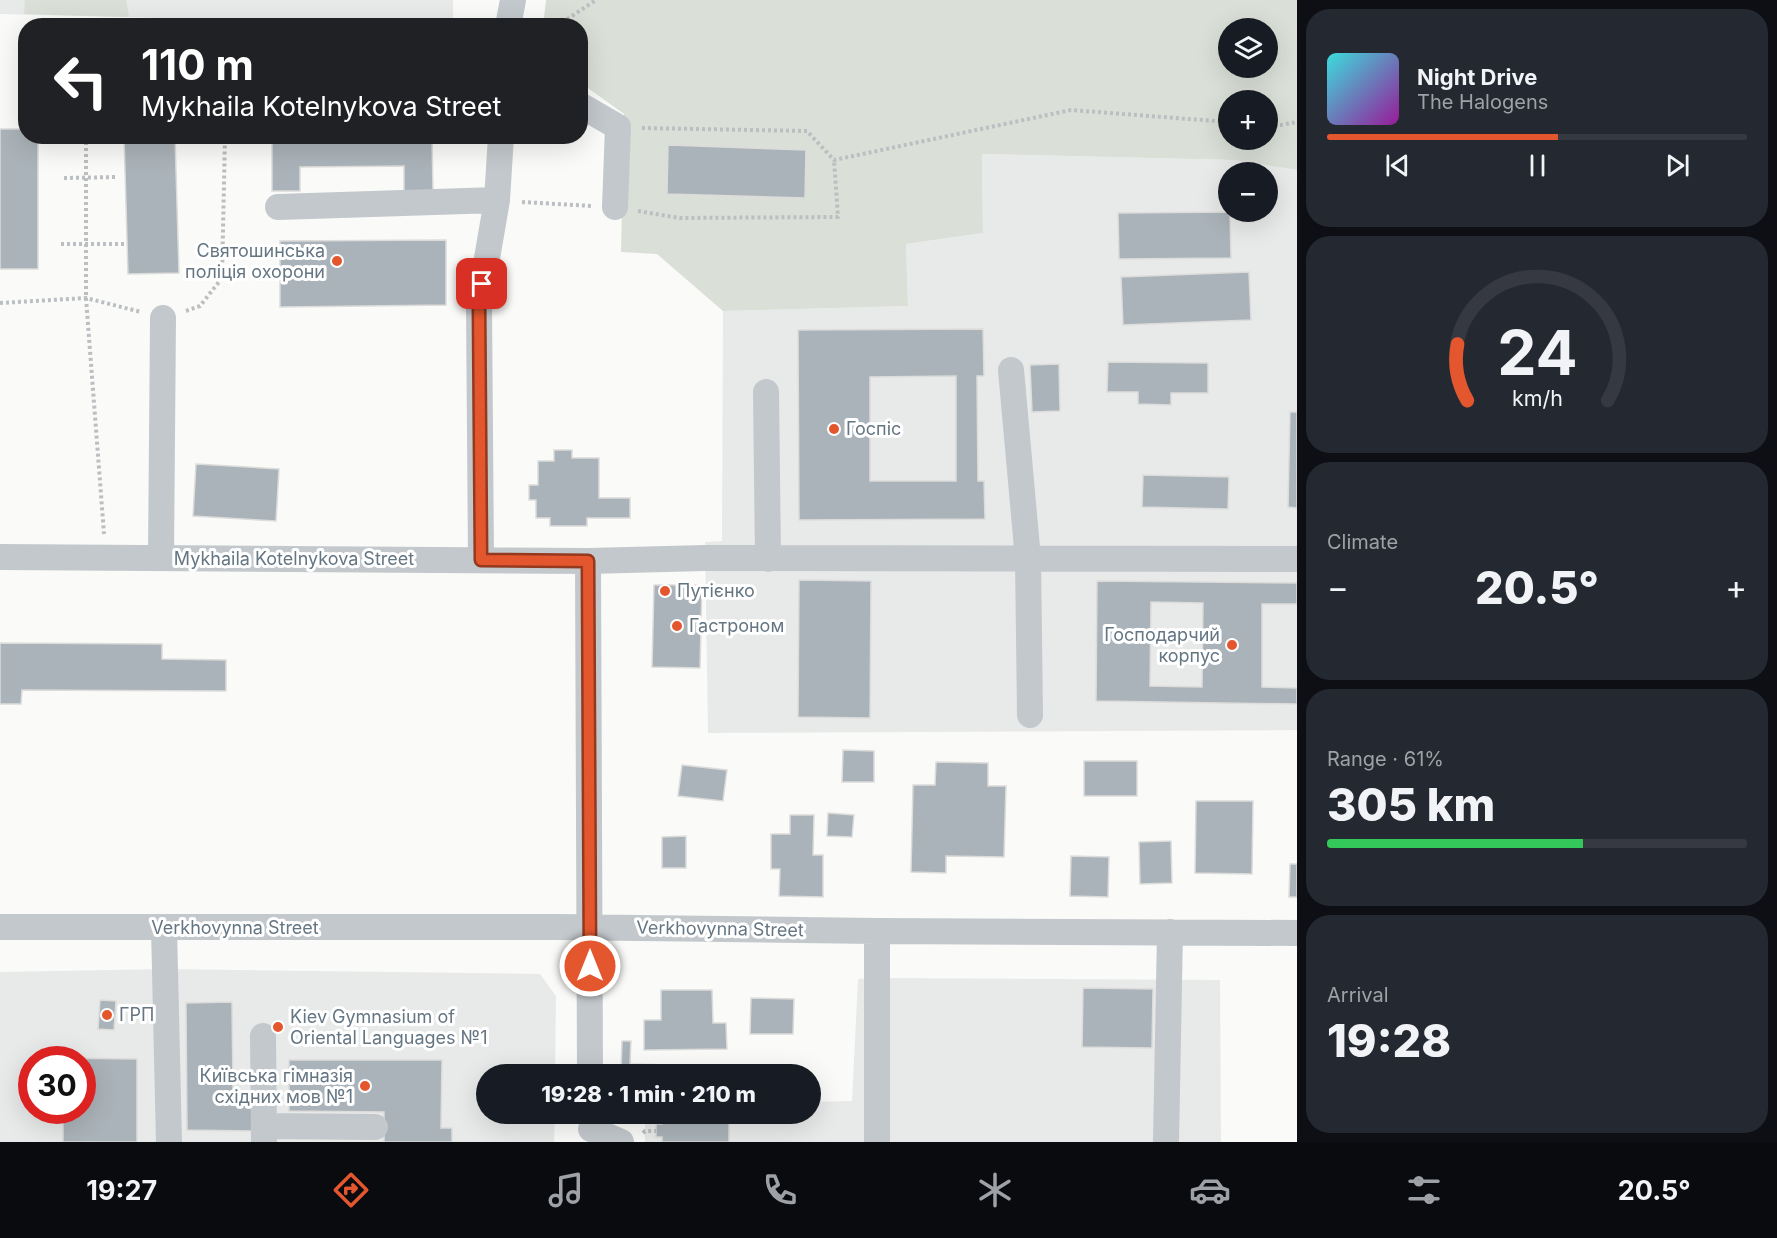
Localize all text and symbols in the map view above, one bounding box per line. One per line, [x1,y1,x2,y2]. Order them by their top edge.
map controls [1218,18,1278,222]
button: layers [1218,18,1278,78]
text: 110 m [141,39,254,90]
icon: left [42,42,120,120]
text: Night Drive [1417,64,1537,90]
text: Mykhaila Kotelnykova Street [141,90,501,123]
button: + [1218,90,1278,150]
text: The Halogens [1417,90,1548,114]
icon: previous [1381,149,1414,182]
icon: pause [1521,149,1554,182]
icon: next [1661,149,1694,182]
button: − [1218,162,1278,222]
place label: Святошинська поліція охорони [185,240,325,282]
marker: Святошинська поліція охорони [330,254,344,268]
pin [456,258,507,309]
icon: arrive [465,267,498,300]
text: 24 [1497,316,1577,391]
text: km/h [1512,386,1562,412]
place label: Госпіс [846,418,901,439]
marker: Госпіс [827,422,841,436]
text: Climate [1327,530,1398,554]
street label: Mykhaila Kotelnykova Street [174,548,414,569]
text: 20.5° [1475,560,1599,615]
text: − [1327,567,1349,607]
text: + [1725,567,1747,607]
place label: Путієнко [677,580,755,601]
marker: Путієнко [658,584,672,598]
place label: Гастроном [689,615,784,636]
marker: Гастроном [670,619,684,633]
place label: Господарчий корпус [1104,624,1220,666]
marker: Господарчий корпус [1225,638,1239,652]
text: Range · 61% [1327,747,1444,771]
text: 305 km [1327,777,1495,832]
street label: Verkhovynna Street [151,917,319,938]
street label: Verkhovynna Street [636,917,804,940]
position arrow [558,934,622,998]
text: Arrival [1327,983,1389,1007]
place label: ГРП [119,1004,154,1025]
place label: Kiev Gymnasium of Oriental Languages №1 [290,1006,488,1048]
marker: ГРП [100,1008,114,1022]
text: 19:28 [1327,1013,1451,1068]
marker: Kiev Gymnasium of Oriental Languages №1 [271,1020,285,1034]
speed limit sign: 30 [18,1046,96,1124]
place label: Київська гімназія східних мов №1 [200,1065,353,1107]
marker: Київська гімназія східних мов №1 [358,1079,372,1093]
text: 19:28 · 1 min · 210 m [541,1081,756,1107]
icon: directions [330,1169,372,1211]
icon: music [545,1169,587,1211]
icon: phone [759,1169,801,1211]
icon: climate [974,1169,1016,1211]
icon: car [1189,1169,1231,1211]
icon: filters [1403,1169,1445,1211]
text: 19:27 [86,1174,157,1207]
text: 20.5° [1618,1174,1691,1207]

